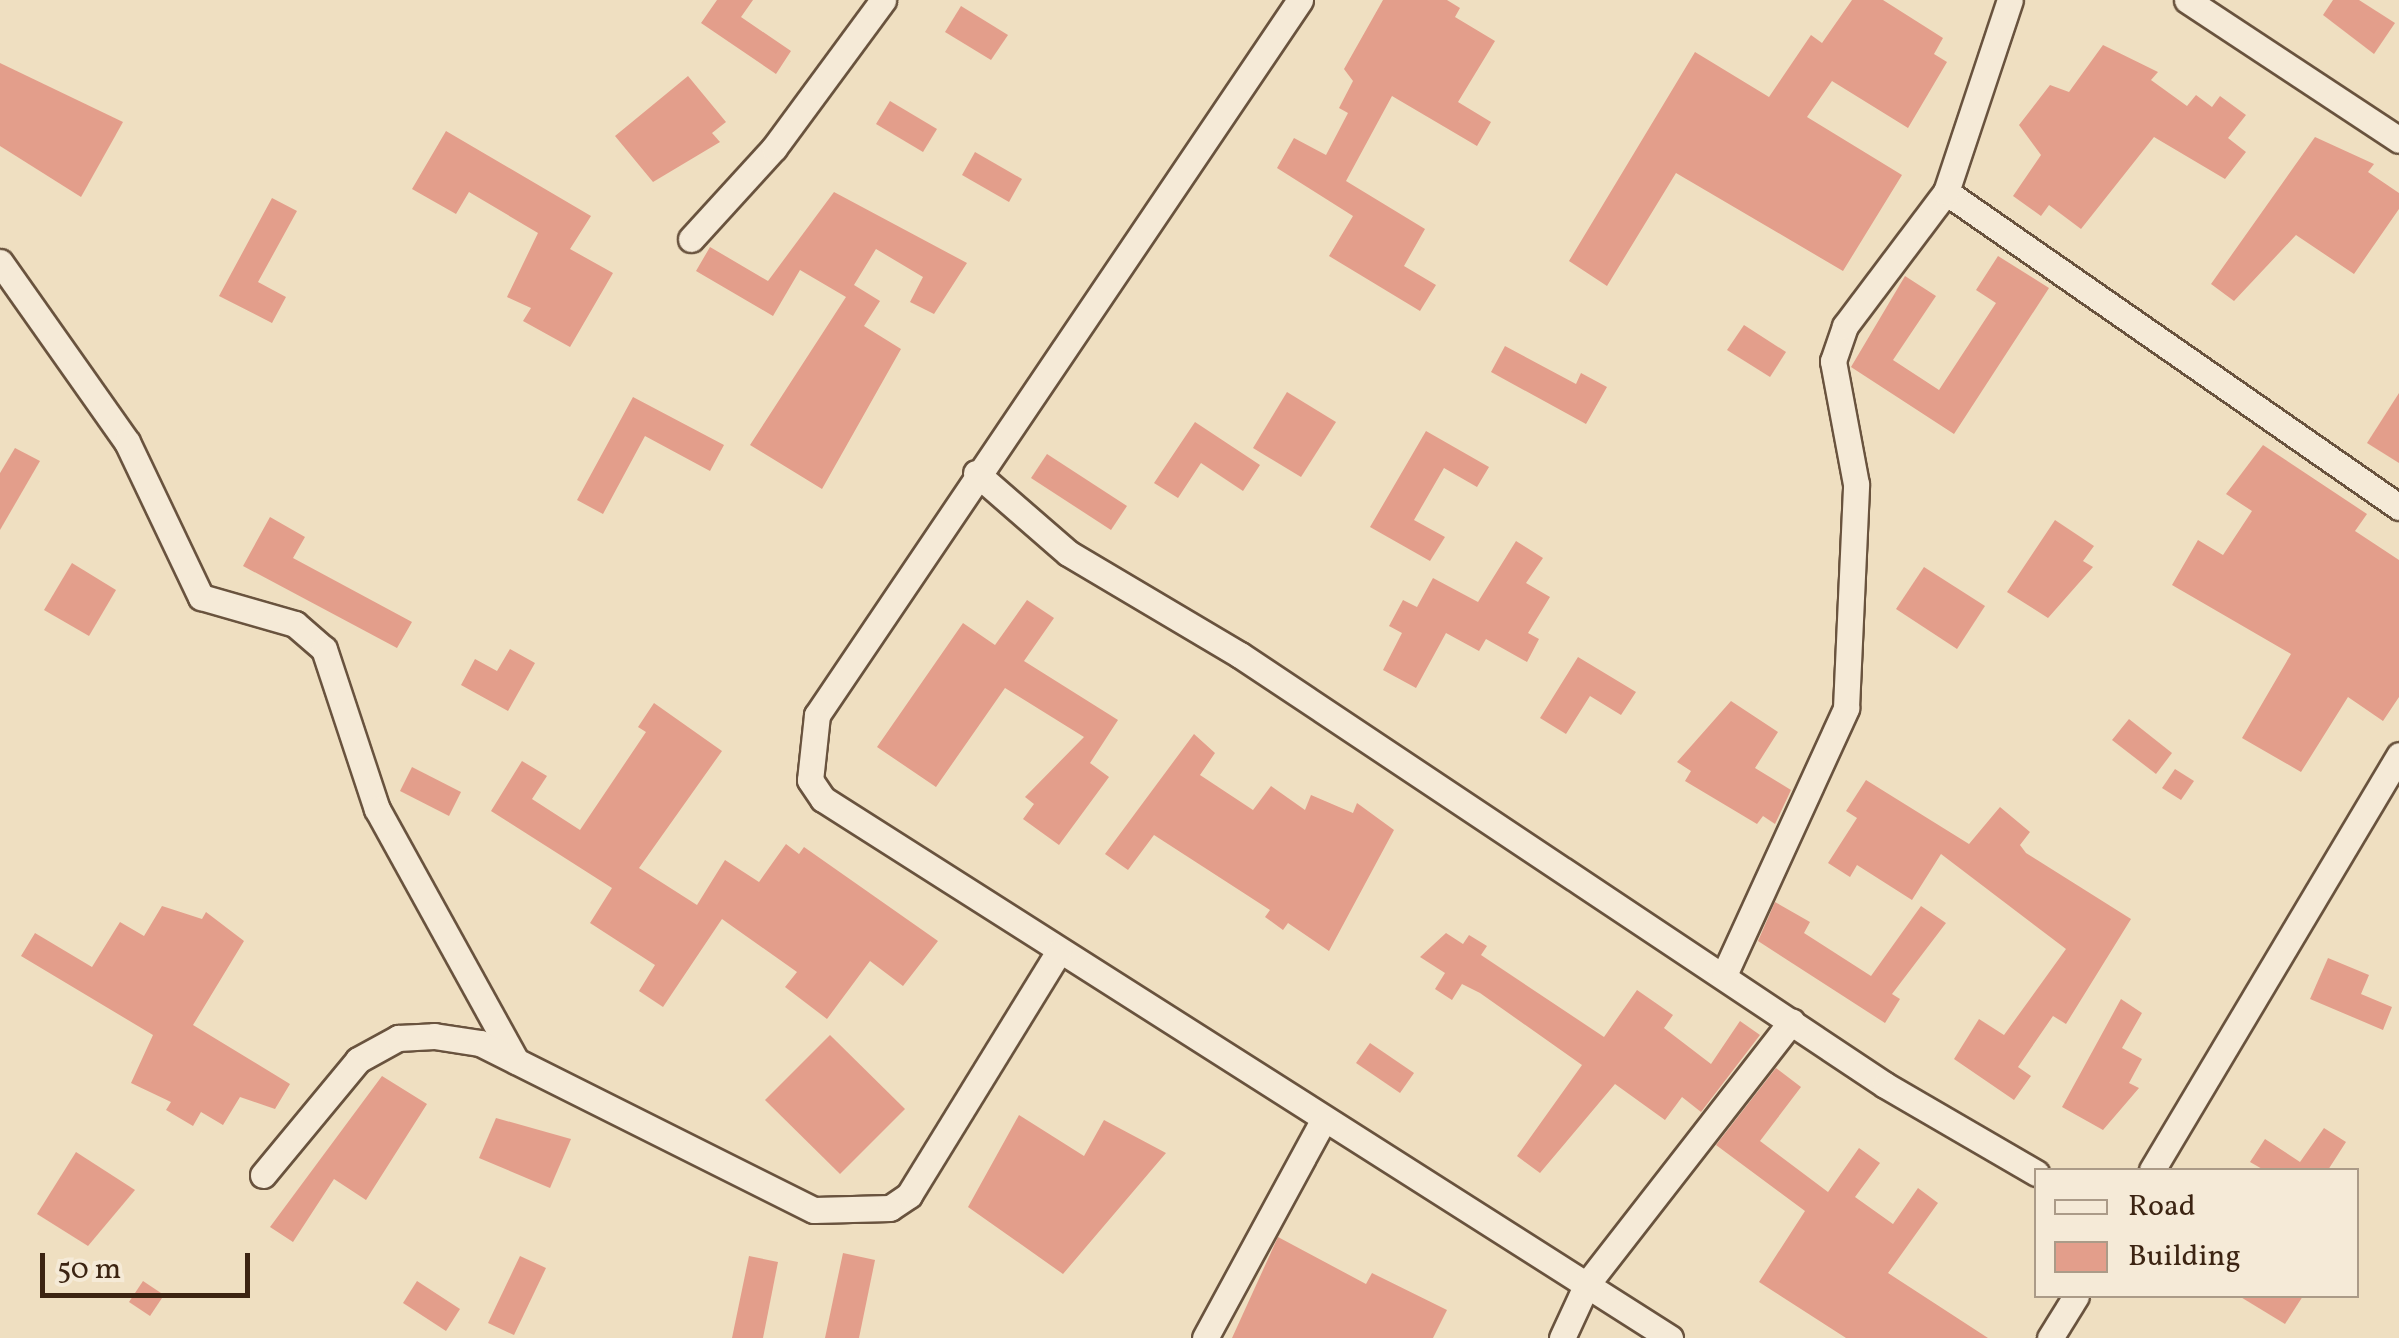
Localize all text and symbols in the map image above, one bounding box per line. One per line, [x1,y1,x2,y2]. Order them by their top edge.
legend [2034,1168,2359,1298]
text: Road [2128,1186,2196,1228]
scale bar [45,1233,255,1295]
text: Building [2128,1236,2241,1278]
text: 50 m [57,1249,121,1291]

